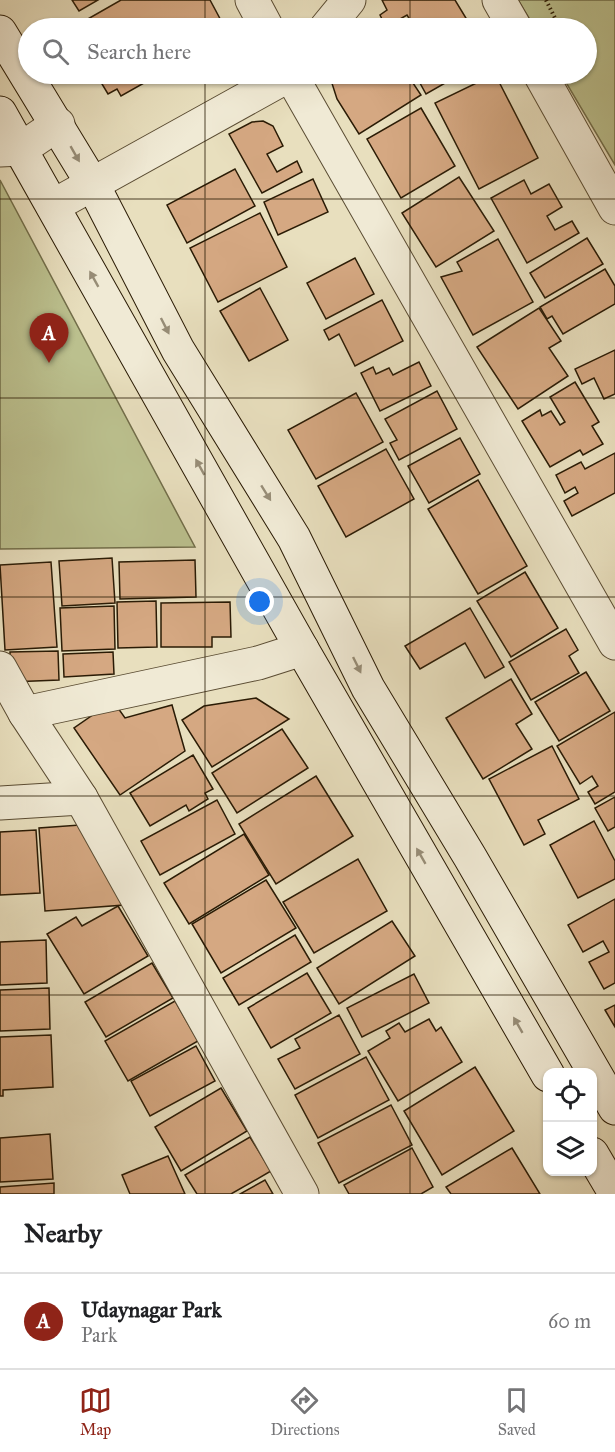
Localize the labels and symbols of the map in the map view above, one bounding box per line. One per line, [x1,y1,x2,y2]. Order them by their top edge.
one-way arrow [70,146,80,163]
one-way arrow [89,270,99,287]
pin: A [29,314,68,363]
one-way arrow [161,318,170,335]
one-way arrow [195,458,205,475]
one-way arrow [261,485,272,501]
your location [245,587,274,616]
one-way arrow [353,657,362,674]
one-way arrow [416,847,426,864]
one-way arrow [513,1017,524,1033]

